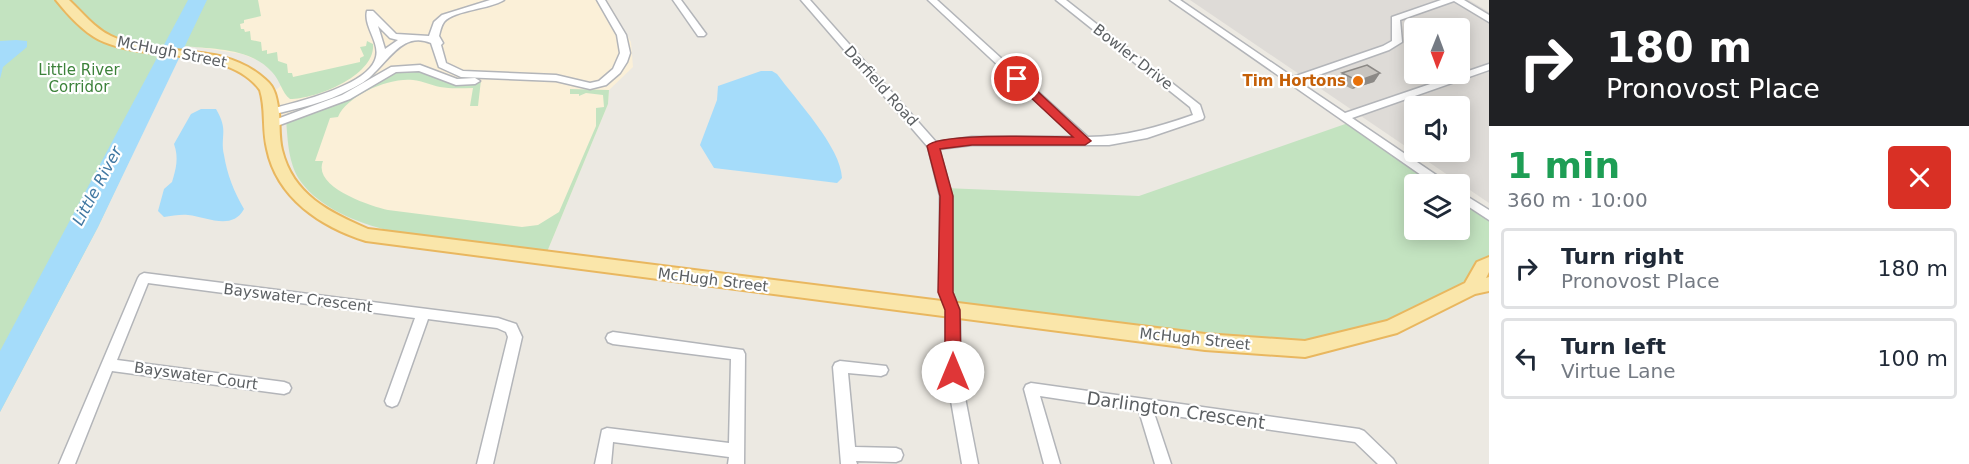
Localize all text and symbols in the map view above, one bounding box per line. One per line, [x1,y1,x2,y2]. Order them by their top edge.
north arrow [1404,18,1470,84]
map controls [1404,18,1470,240]
street label: Bowler Drive [1090,20,1176,94]
text: 180 m [1606,23,1752,72]
icon: right [1507,24,1585,102]
street label: McHugh Street [116,33,228,71]
street label: Darfield Road [840,42,922,130]
pin [991,53,1042,104]
park label: Little River Corridor [38,61,120,96]
icon: arrive [1000,62,1033,95]
place label: Tim Hortons [1242,72,1346,90]
text: Pronovost Place [1606,73,1820,104]
marker: Tim Hortons [1351,74,1365,88]
button: sound [1404,96,1470,162]
water label: Little River [68,142,126,229]
text: 1 min [1507,145,1620,186]
button: close [1888,146,1951,209]
button: layers [1404,174,1470,240]
text: 360 m · 10:00 [1507,188,1648,212]
text: Turn right [1561,244,1684,269]
icon: right [1510,252,1543,285]
text: 180 m [1878,256,1948,281]
street label: McHugh Street [657,264,769,296]
text: Pronovost Place [1561,269,1720,293]
street label: Bayswater Crescent [223,280,374,316]
street label: McHugh Street [1139,324,1251,354]
text: Turn left [1561,334,1666,359]
position arrow [921,340,985,404]
icon: left [1510,342,1543,375]
text: 100 m [1878,346,1948,371]
street label: Bayswater Court [133,358,259,394]
text: Virtue Lane [1561,359,1676,383]
street label: Darlington Crescent [1086,387,1266,433]

